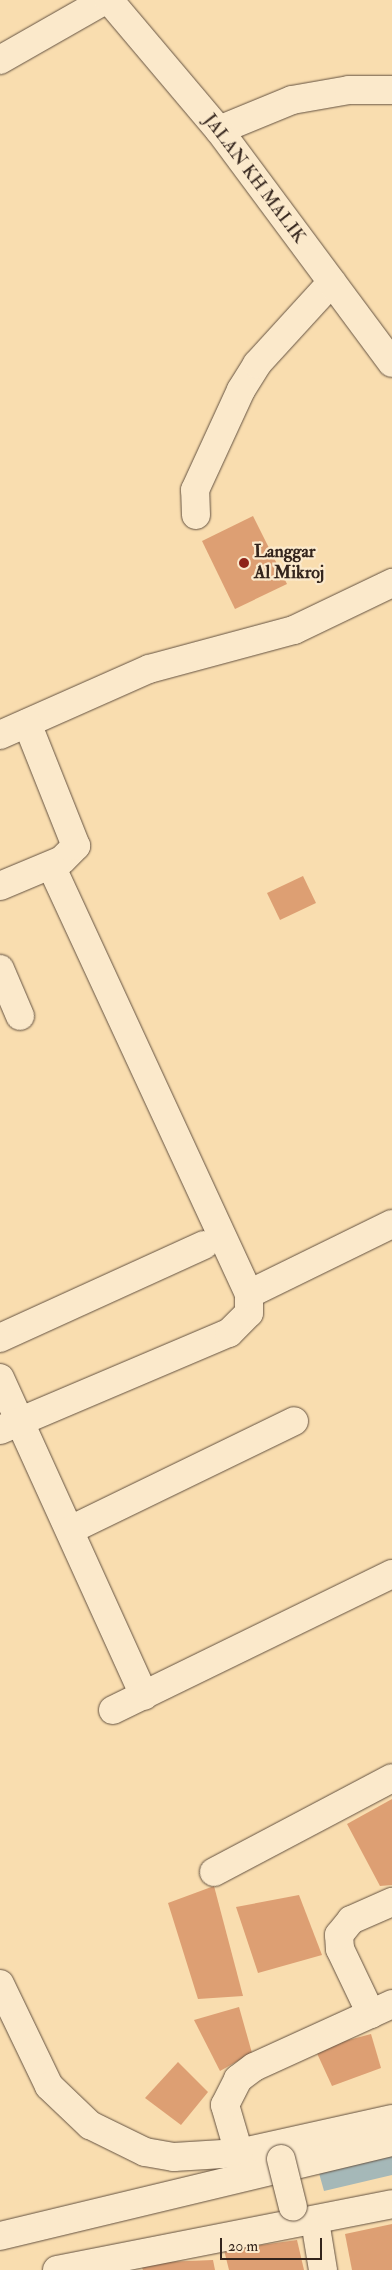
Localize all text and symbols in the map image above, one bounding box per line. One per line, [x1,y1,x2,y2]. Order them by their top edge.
street label: JALAN KH MALIK [198,110,310,248]
place label: Langgar Al Mikroj [254,542,324,584]
marker: Langgar Al Mikroj [238,557,250,569]
scale bar [222,2228,324,2260]
text: 20 m [228,2237,258,2256]

